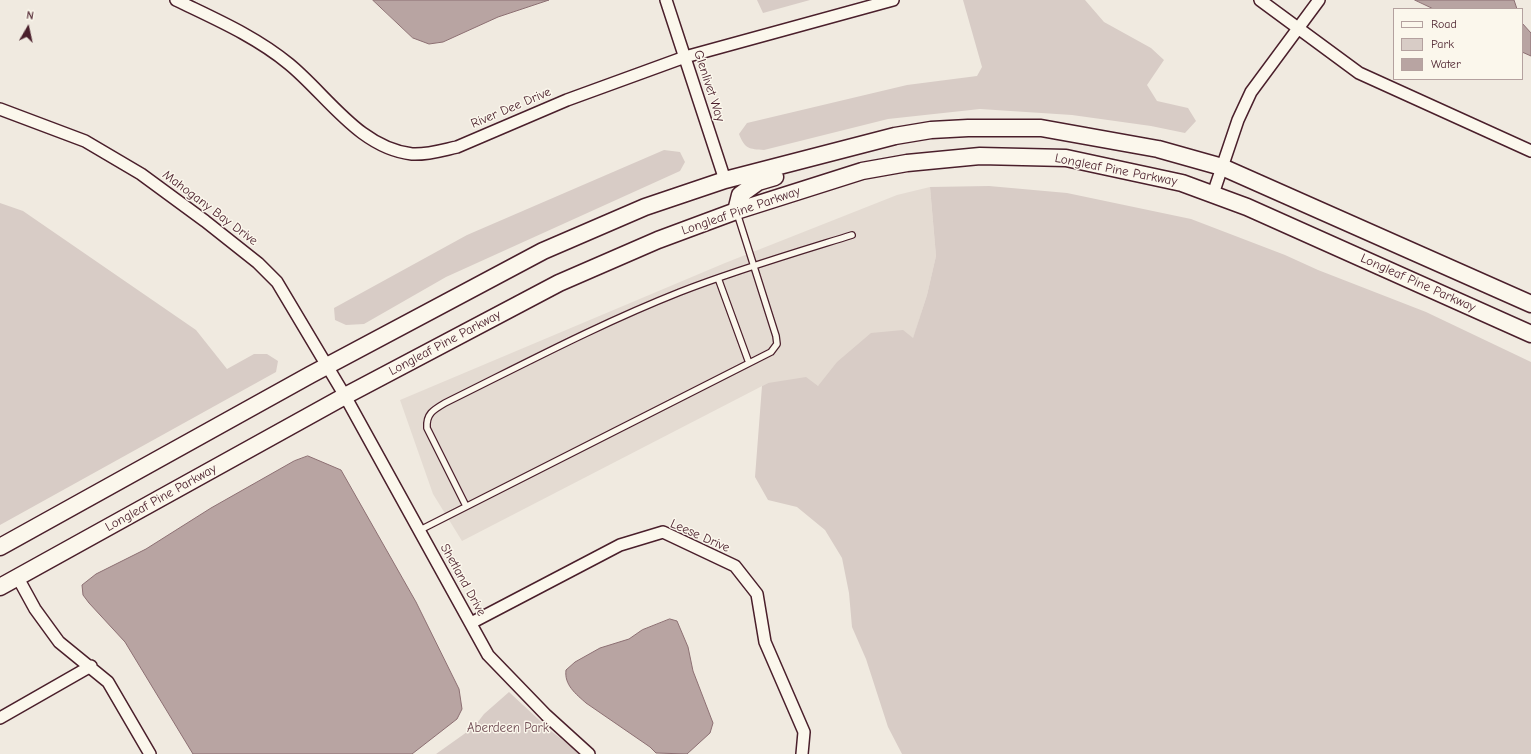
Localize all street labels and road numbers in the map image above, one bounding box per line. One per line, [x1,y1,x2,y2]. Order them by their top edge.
street label: Glenlivet Way [690,48,728,124]
street label: River Dee Drive [469,84,553,132]
street label: Longleaf Pine Parkway [1053,150,1179,190]
street label: Mahogany Bay Drive [159,167,261,249]
street label: Longleaf Pine Parkway [680,183,802,239]
street label: Longleaf Pine Parkway [1358,251,1478,315]
street label: Longleaf Pine Parkway [386,307,504,379]
street label: Longleaf Pine Parkway [103,461,219,535]
street label: Leese Drive [668,516,732,556]
street label: Shetland Drive [437,541,489,619]

